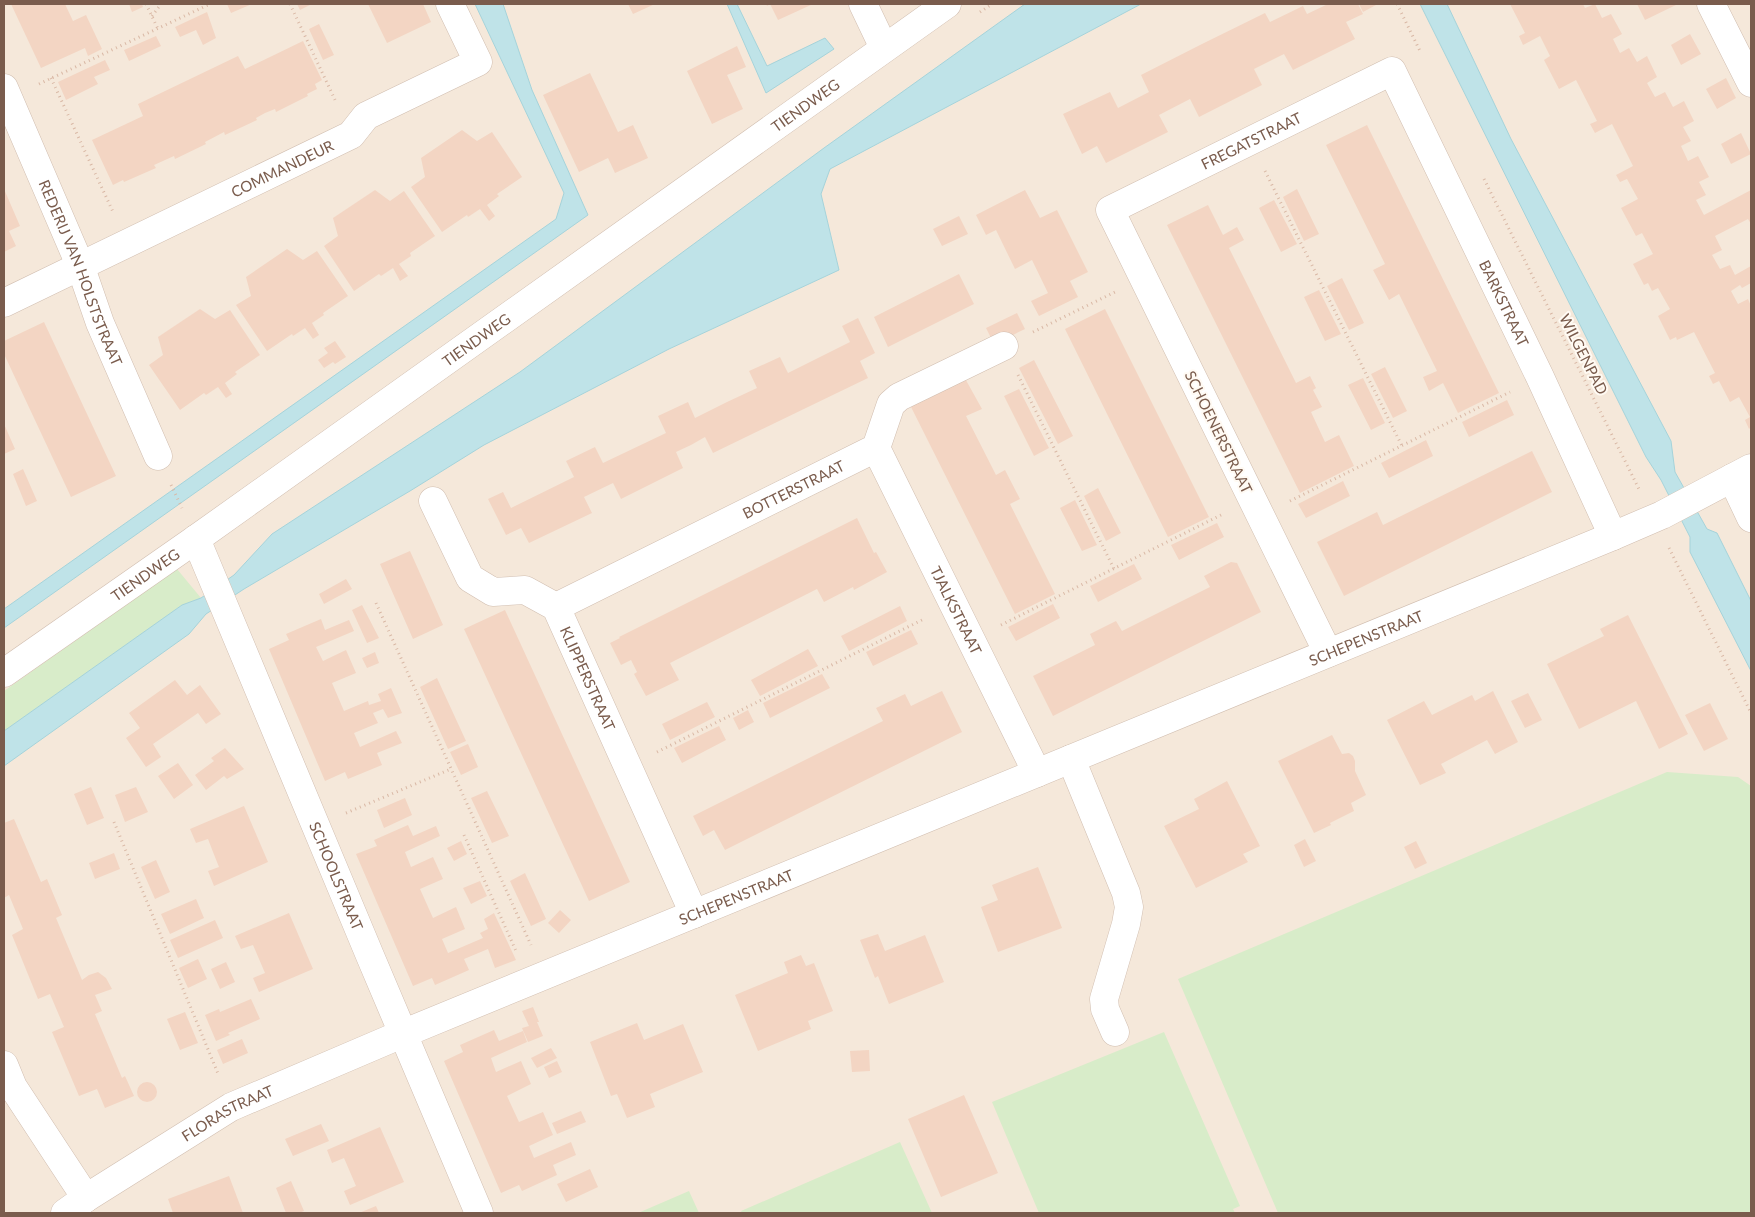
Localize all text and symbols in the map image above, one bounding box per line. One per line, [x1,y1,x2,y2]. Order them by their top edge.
street label: TIENDWEG [768,75,843,135]
street label: FREGATSTRAAT [1198,108,1304,173]
street label: COMMANDEUR [228,136,337,201]
street label: REDERIJ VAN HOLSTSTRAAT [35,177,126,368]
street label: BARKSTRAAT [1476,257,1533,349]
street label: TIENDWEG [439,309,514,370]
street label: WILGENPAD [1556,311,1612,397]
street label: SCHOENERSTRAAT [1181,368,1257,496]
street label: BOTTERSTRAAT [739,456,847,522]
street label: TIENDWEG [107,544,183,605]
street label: TJALKSTRAAT [927,563,986,657]
street label: SCHEPENSTRAAT [1306,606,1426,669]
street label: KLIPPERSTRAAT [557,623,619,733]
street label: SCHOOLSTRAAT [306,819,367,933]
street label: SCHEPENSTRAAT [676,865,796,928]
street label: FLORASTRAAT [178,1081,276,1145]

